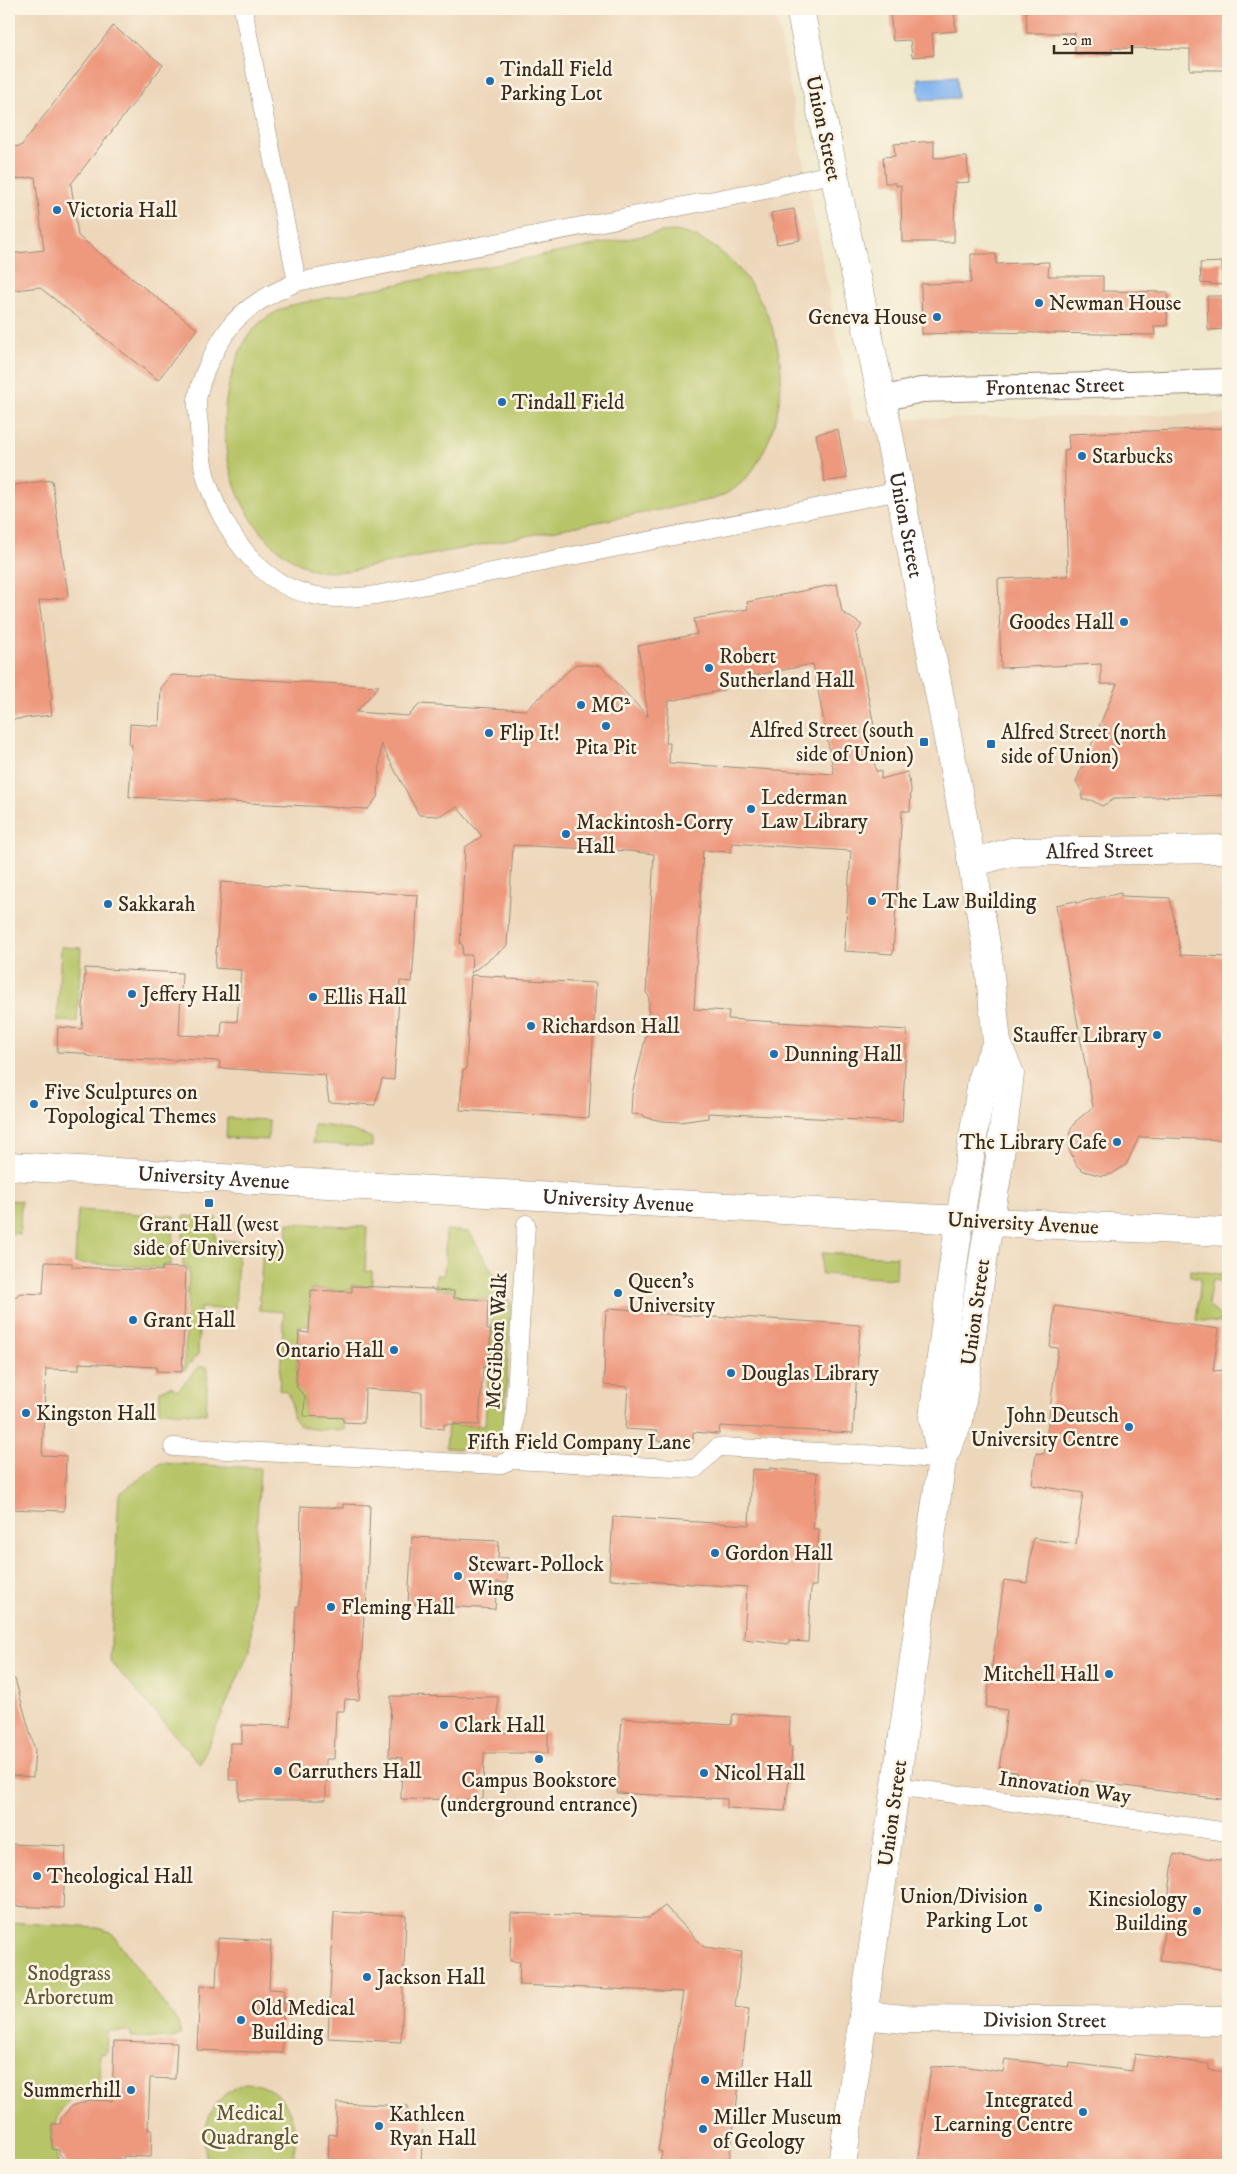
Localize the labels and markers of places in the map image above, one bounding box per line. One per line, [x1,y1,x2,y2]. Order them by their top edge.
place label: Tindall Field Parking Lot [500,57,613,107]
marker: Tindall Field Parking Lot [484,75,496,87]
place label: Victoria Hall [66,198,178,224]
marker: Victoria Hall [51,204,63,216]
place label: Newman House [1049,291,1182,317]
marker: Newman House [1033,297,1045,309]
place label: Geneva House [808,305,927,331]
marker: Geneva House [931,311,943,323]
place label: Tindall Field [512,390,625,416]
marker: Tindall Field [496,396,508,408]
place label: Starbucks [1092,444,1173,470]
marker: Starbucks [1076,450,1088,462]
place label: Goodes Hall [1009,610,1115,636]
marker: Goodes Hall [1118,616,1130,628]
place label: Robert Sutherland Hall [719,644,855,694]
marker: Robert Sutherland Hall [703,662,715,674]
place label: MC² [591,693,631,719]
marker: MC² [575,699,587,711]
place label: Alfred Street (south side of Union) [750,718,914,768]
marker: Pita Pit [600,720,612,732]
place label: Alfred Street (north side of Union) [1001,720,1166,770]
place label: Flip It! [499,721,560,747]
marker: Flip It! [483,727,495,739]
place label: Pita Pit [575,735,637,761]
marker: Alfred Street (south side of Union) [918,736,930,748]
marker: Alfred Street (north side of Union) [985,738,997,750]
place label: Lederman Law Library [761,785,869,835]
marker: Lederman Law Library [745,803,757,815]
place label: Mackintosh-Corry Hall [576,810,734,860]
marker: Mackintosh-Corry Hall [560,828,572,840]
place label: The Law Building [882,889,1037,915]
place label: Sakkarah [118,892,195,918]
marker: The Law Building [866,895,878,907]
marker: Sakkarah [102,898,114,910]
place label: Jeffery Hall [140,982,241,1008]
place label: Ellis Hall [323,985,407,1011]
marker: Jeffery Hall [126,988,138,1000]
marker: Ellis Hall [307,991,319,1003]
place label: Richardson Hall [541,1014,680,1040]
marker: Richardson Hall [525,1020,537,1032]
place label: Stauffer Library [1013,1023,1148,1049]
marker: Stauffer Library [1151,1029,1163,1041]
place label: Dunning Hall [784,1042,903,1068]
marker: Dunning Hall [768,1048,780,1060]
place label: Five Sculptures on Topological Themes [44,1080,216,1130]
marker: Five Sculptures on Topological Themes [28,1098,40,1110]
place label: The Library Cafe [959,1130,1107,1156]
marker: The Library Cafe [1111,1136,1123,1148]
marker: Grant Hall (west side of University) [203,1197,215,1209]
place label: Grant Hall (west side of University) [133,1212,285,1262]
place label: Queen's University [628,1269,716,1319]
marker: Queen's University [612,1287,624,1299]
place label: Grant Hall [143,1308,236,1334]
marker: Grant Hall [127,1314,139,1326]
place label: Ontario Hall [276,1338,385,1364]
marker: Ontario Hall [388,1344,400,1356]
place label: Douglas Library [741,1361,880,1387]
marker: Douglas Library [725,1367,737,1379]
place label: Kingston Hall [36,1401,157,1427]
place label: John Deutsch University Centre [971,1403,1119,1453]
marker: Kingston Hall [20,1407,32,1419]
marker: John Deutsch University Centre [1123,1421,1135,1433]
place label: Gordon Hall [725,1541,834,1567]
marker: Gordon Hall [709,1547,721,1559]
place label: Stewart-Pollock Wing [467,1552,605,1602]
marker: Stewart-Pollock Wing [452,1570,464,1582]
place label: Fleming Hall [341,1595,456,1621]
marker: Fleming Hall [325,1601,337,1613]
place label: Mitchell Hall [983,1662,1100,1688]
marker: Mitchell Hall [1103,1668,1115,1680]
place label: Clark Hall [454,1713,546,1739]
marker: Clark Hall [438,1719,450,1731]
marker: Campus Bookstore (underground entrance) [533,1753,545,1765]
place label: Carruthers Hall [288,1759,422,1785]
place label: Nicol Hall [714,1761,806,1787]
marker: Carruthers Hall [272,1765,284,1777]
marker: Nicol Hall [698,1767,710,1779]
place label: Campus Bookstore (underground entrance) [440,1768,638,1818]
place label: Theological Hall [47,1864,193,1890]
marker: Theological Hall [31,1870,43,1882]
place label: Union/Division Parking Lot [900,1884,1028,1934]
place label: Kinesiology Building [1088,1887,1188,1937]
marker: Union/Division Parking Lot [1032,1902,1044,1914]
marker: Kinesiology Building [1191,1905,1203,1917]
place label: Jackson Hall [375,1965,486,1991]
marker: Jackson Hall [361,1971,373,1983]
place label: Old Medical Building [251,1996,355,2046]
marker: Old Medical Building [235,2014,247,2026]
place label: Miller Hall [715,2068,813,2094]
marker: Miller Hall [699,2074,711,2086]
place label: Summerhill [23,2078,122,2104]
marker: Summerhill [125,2084,137,2096]
place label: Integrated Learning Centre [934,2088,1074,2138]
place label: Kathleen Ryan Hall [389,2102,477,2152]
place label: Miller Museum of Geology [713,2105,842,2155]
marker: Integrated Learning Centre [1077,2106,1089,2118]
marker: Kathleen Ryan Hall [373,2120,385,2132]
marker: Miller Museum of Geology [697,2123,709,2135]

